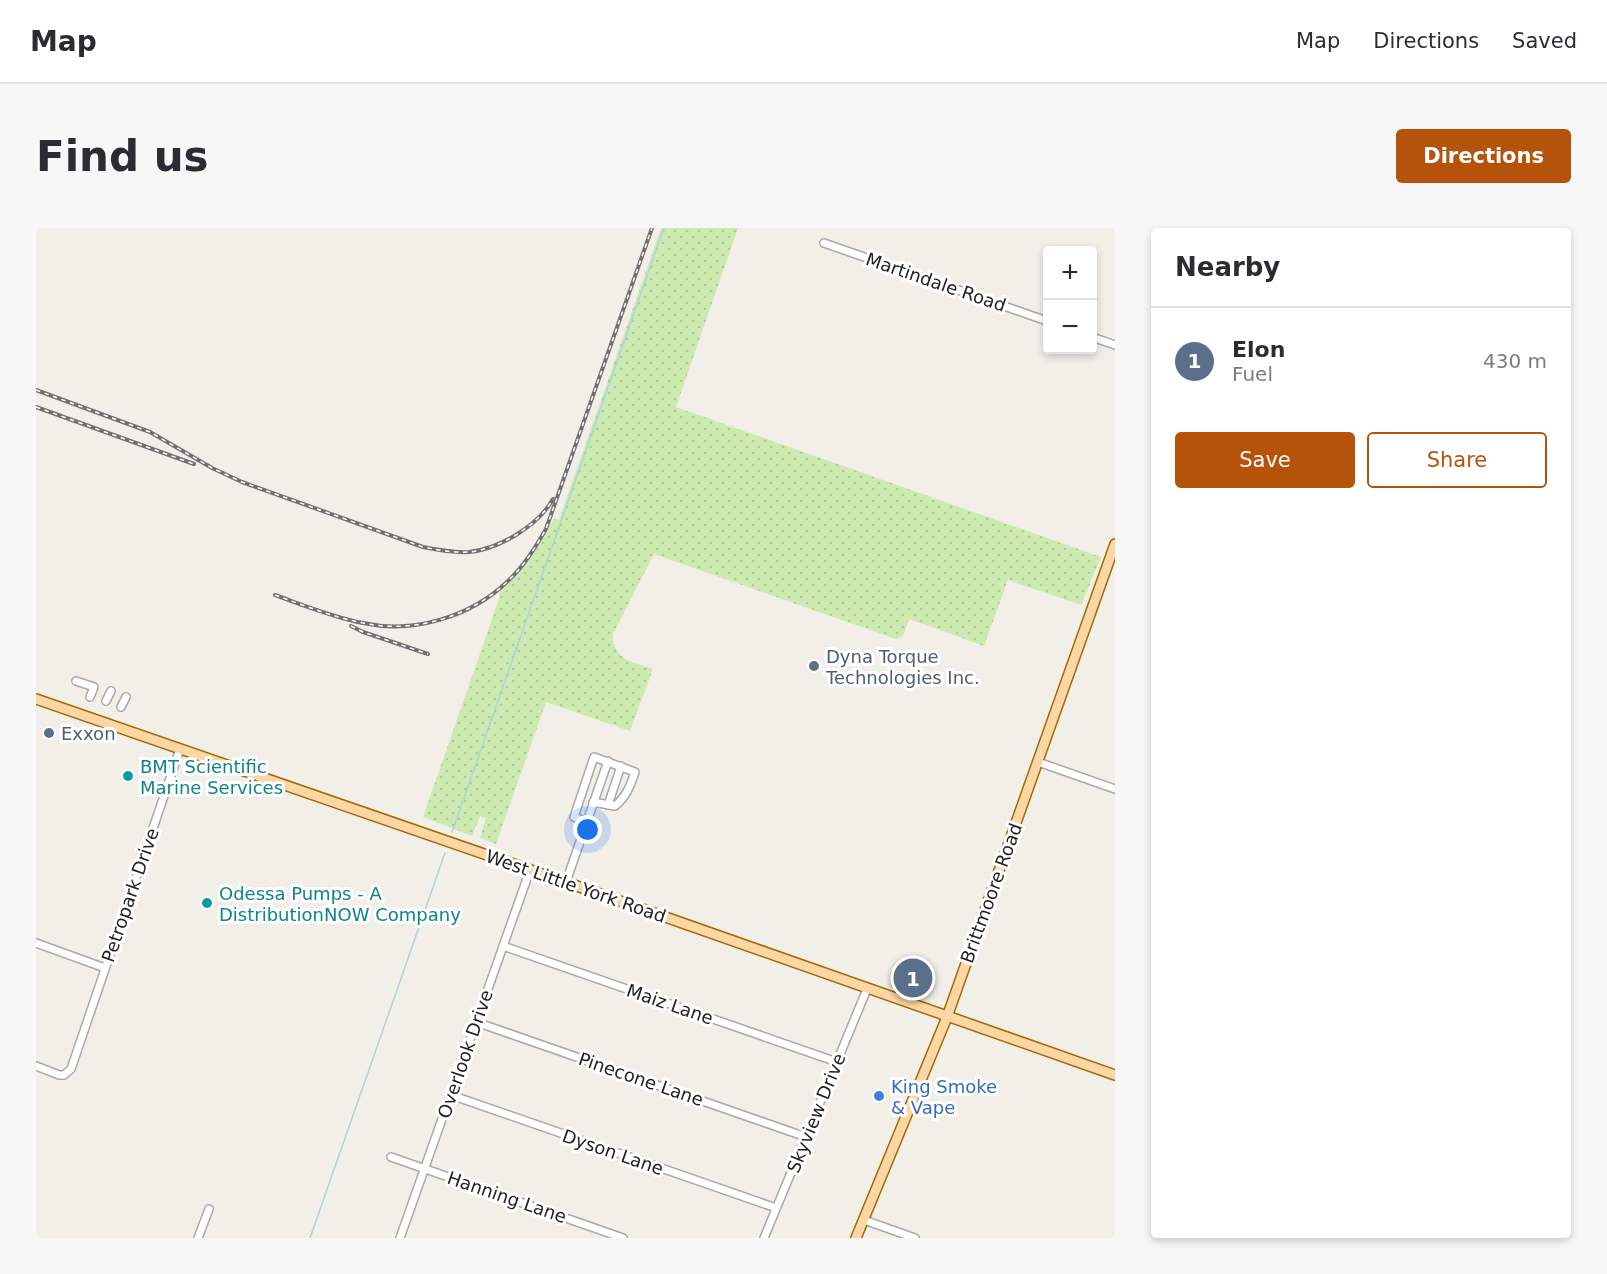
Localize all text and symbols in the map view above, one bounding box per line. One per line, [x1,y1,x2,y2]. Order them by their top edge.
text: Map [30,25,97,58]
text: Map [1296,29,1340,53]
text: Directions [1373,29,1479,53]
text: Saved [1512,29,1577,53]
button: Directions [1396,129,1571,183]
text: Find us [36,132,209,181]
map controls [1043,246,1097,354]
button: + [1043,246,1097,300]
street label: Martindale Road [863,248,1009,316]
text: Nearby [1175,252,1280,282]
button: − [1043,300,1097,354]
text: Elon [1232,337,1285,362]
text: 1 [1188,349,1201,373]
text: 430 m [1483,349,1547,373]
text: Fuel [1232,362,1273,386]
button: Save [1175,432,1355,488]
button: Share [1367,432,1547,488]
place label: Dyna Torque Technologies Inc. [825,646,980,688]
marker: Dyna Torque Technologies Inc. [807,659,821,673]
place label: Exxon [61,723,116,744]
marker: Exxon [42,726,56,740]
place label: BMT Scientific Marine Services [140,756,283,798]
marker: BMT Scientific Marine Services [121,769,135,783]
your location [573,815,602,844]
street label: Brittmoore Road [956,820,1026,966]
street label: Petropark Drive [97,825,163,965]
street label: West Little York Road [483,845,669,927]
place label: Odessa Pumps - A DistributionNOW Company [219,883,461,925]
marker: Odessa Pumps - A DistributionNOW Company [200,896,214,910]
pin: 1 [894,956,932,1000]
street label: Maiz Lane [624,979,716,1029]
street label: Overlook Drive [433,987,497,1121]
street label: Pinecone Lane [576,1048,706,1110]
street label: Skyview Drive [782,1050,850,1176]
place label: King Smoke & Vape [891,1076,997,1118]
marker: King Smoke & Vape [872,1089,886,1103]
street label: Dyson Lane [560,1125,666,1179]
street label: Hanning Lane [445,1167,569,1227]

